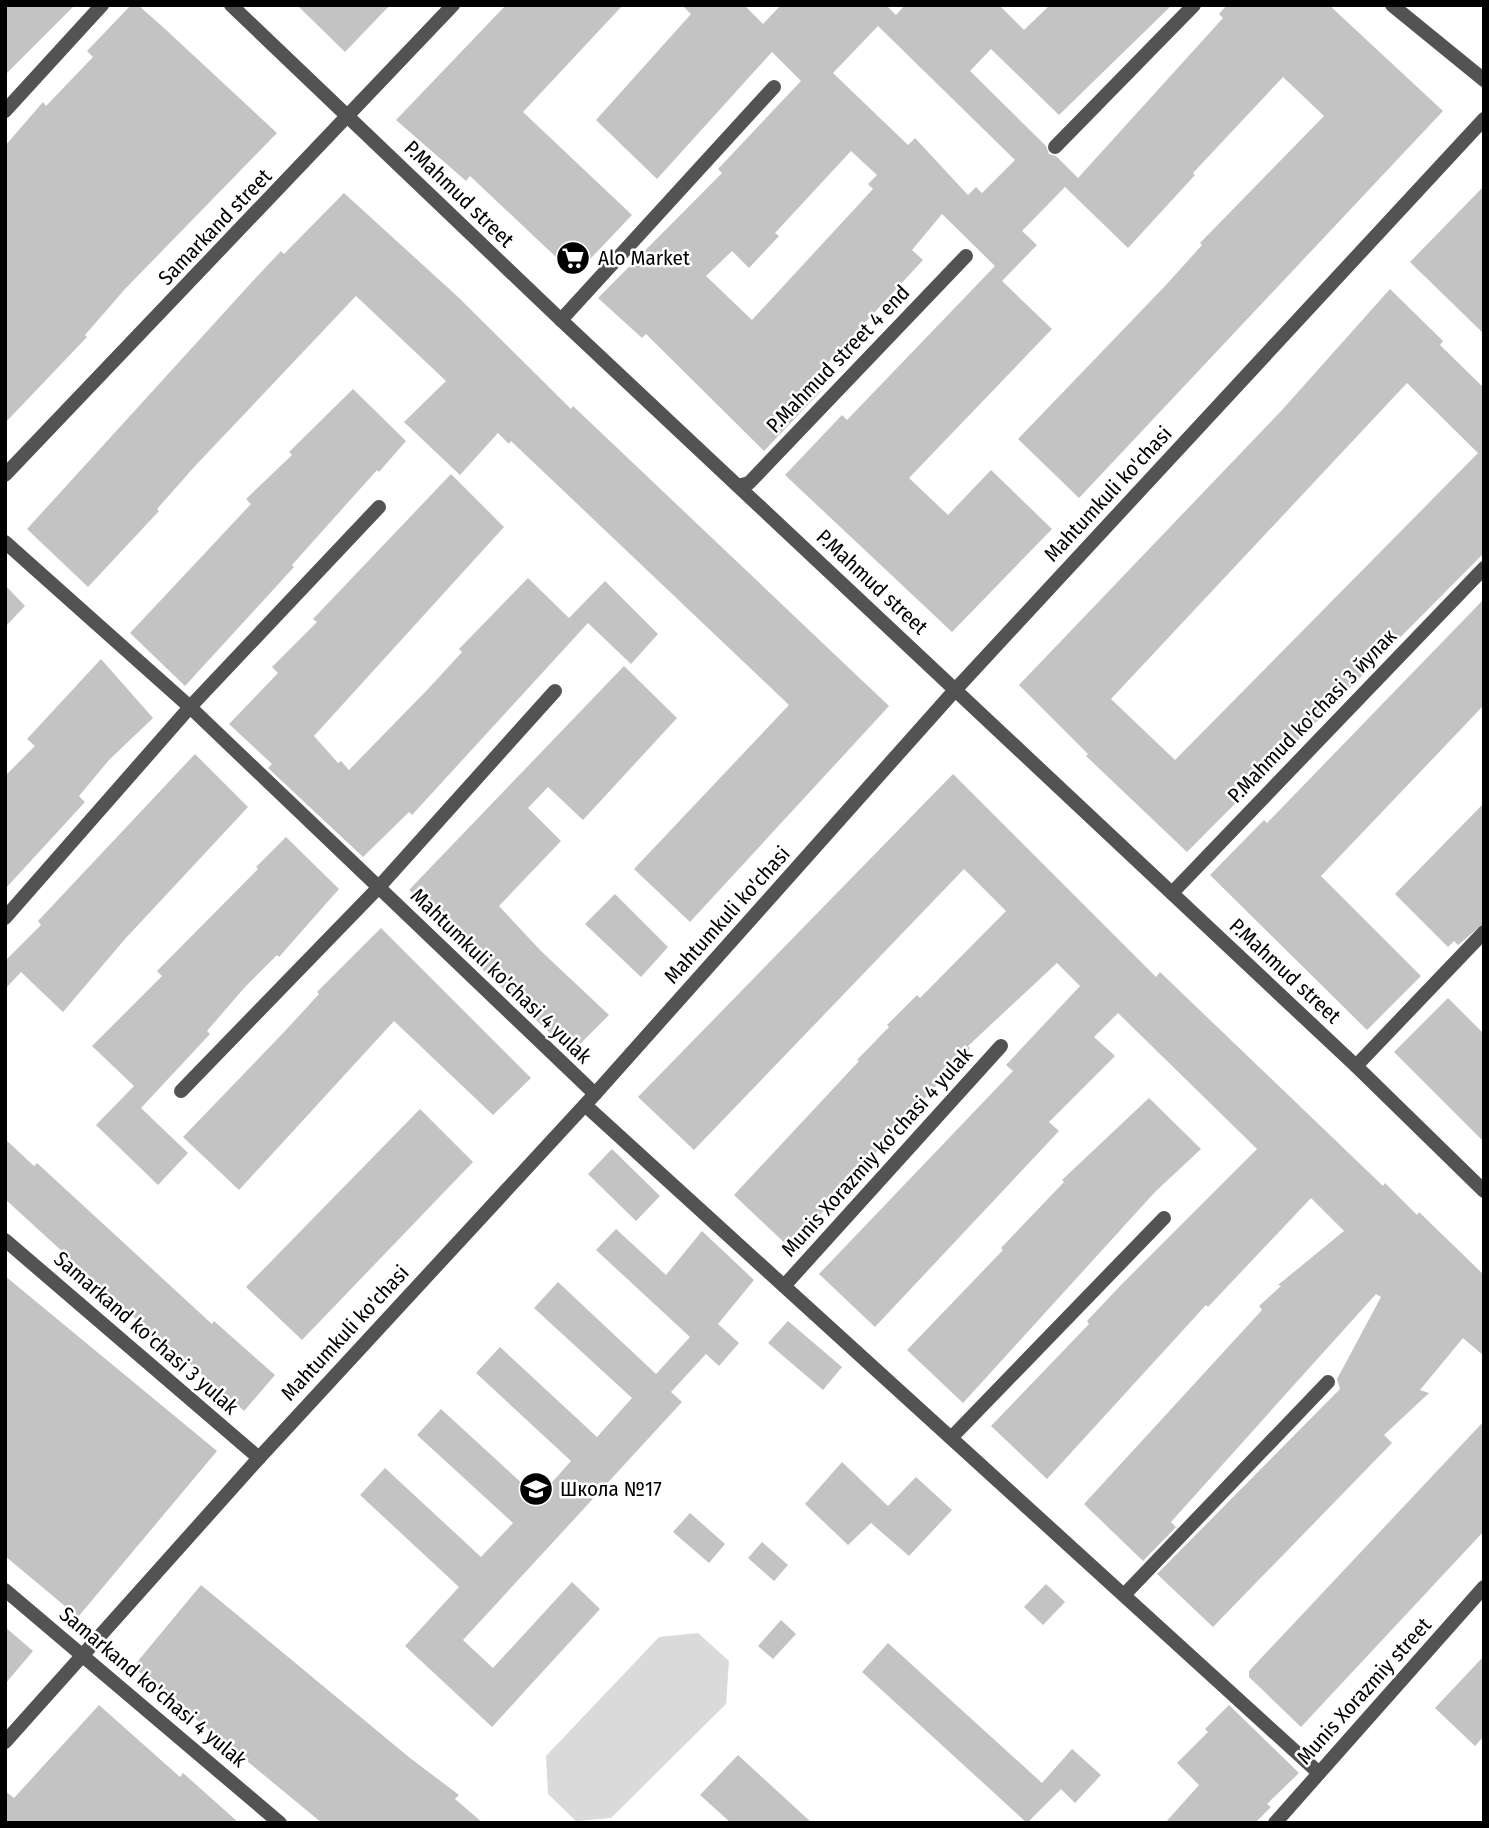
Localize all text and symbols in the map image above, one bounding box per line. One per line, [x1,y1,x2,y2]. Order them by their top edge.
street label: P.Mahmud street [399,135,519,253]
street label: Samarkand street [153,163,277,291]
supermarket icon: Alo Market [554,239,592,277]
place label: Alo Market [598,245,690,271]
street label: P.Mahmud street 4 end [761,280,915,438]
street label: Mahtumkuli ko'chasi [1039,421,1177,567]
street label: P.Mahmud street [811,524,933,640]
street label: P.Mahmud ko'chasi 3 йулак [1222,623,1402,809]
street label: Mahtumkuli ko'chasi [659,841,795,989]
street label: Mahtumkuli ko'chasi 4 yulak [405,883,597,1069]
street label: P.Mahmud street [1224,913,1346,1029]
street label: Munis Xorazmiy ko'chasi 4 yulak [776,1042,978,1262]
street label: Samarkand ko'chasi 3 yulak [49,1246,244,1420]
street label: Mahtumkuli ko'chasi [276,1260,414,1406]
school or university icon: Школа №17 [517,1470,555,1508]
place label: Школа №17 [560,1476,662,1502]
street label: Samarkand ko'chasi 4 yulak [54,1601,252,1773]
street label: Munis Xorazmiy street [1291,1612,1437,1770]

